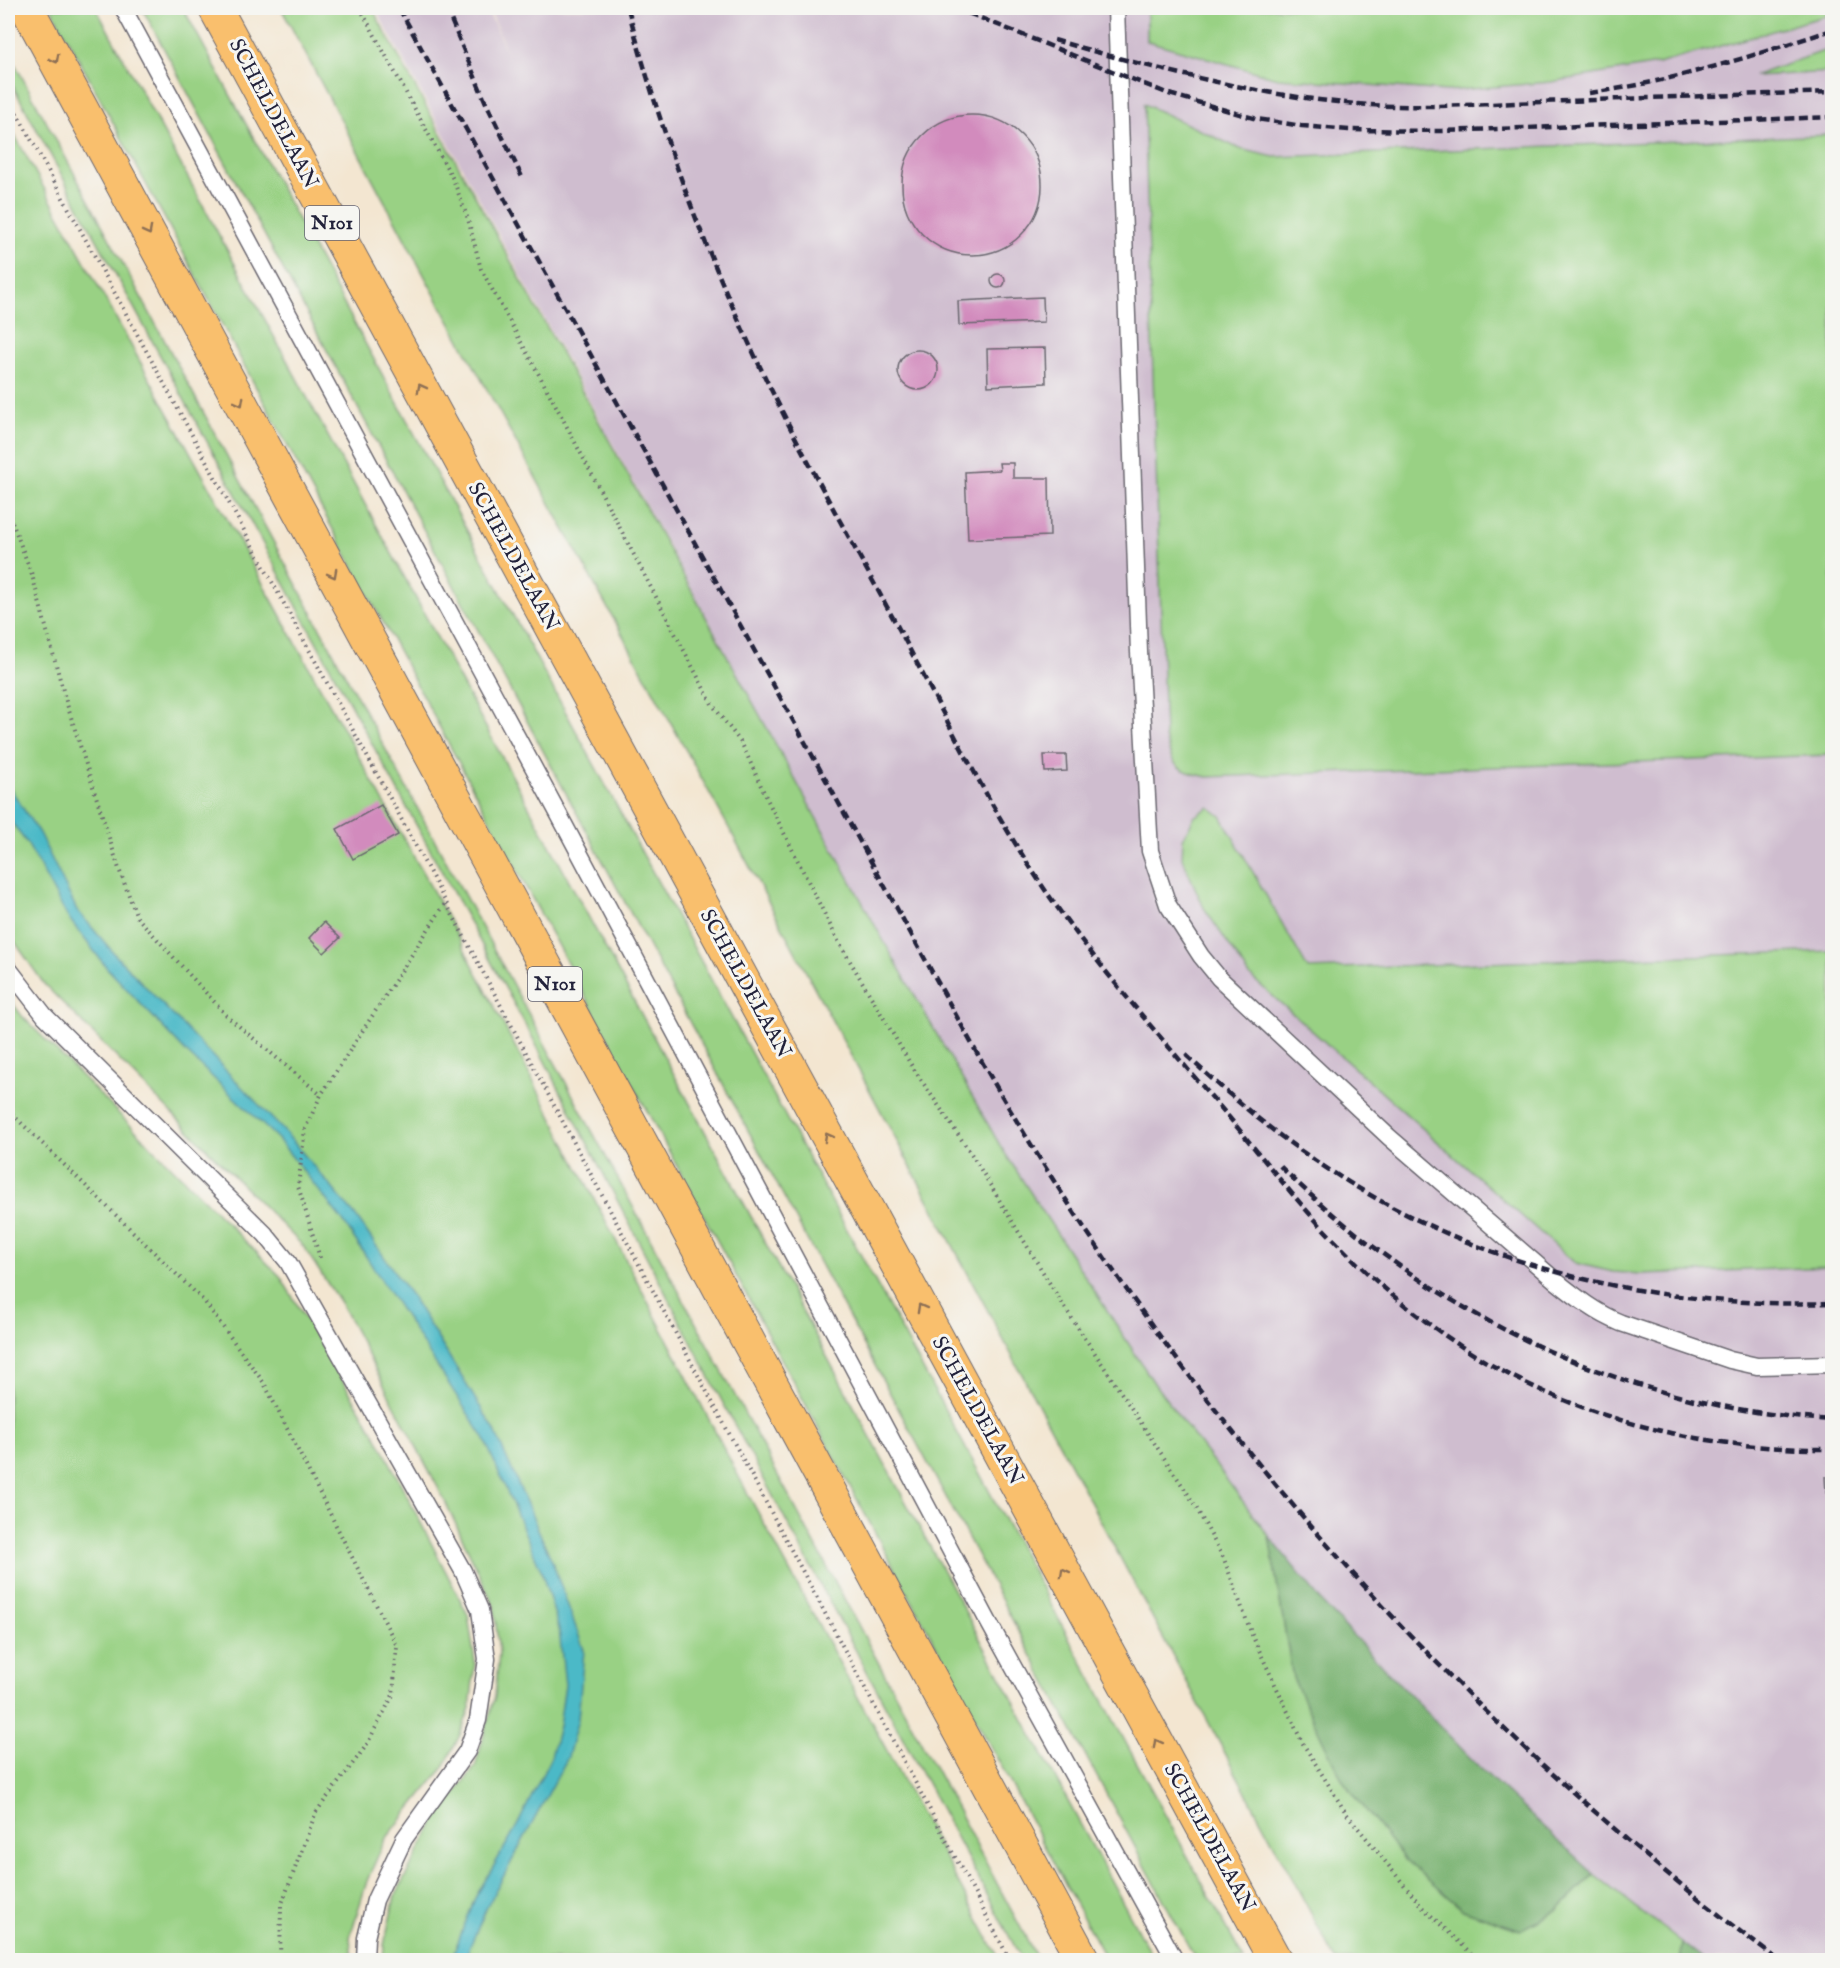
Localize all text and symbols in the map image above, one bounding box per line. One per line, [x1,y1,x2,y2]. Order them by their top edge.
street label: SCHELDELAAN [222,34,324,194]
one-way arrow [48,53,59,63]
road number: N101 [305,206,359,240]
one-way arrow [141,224,152,235]
one-way arrow [417,384,428,394]
one-way arrow [233,396,244,406]
street label: SCHELDELAAN [461,478,565,636]
one-way arrow [326,567,337,578]
street label: SCHELDELAAN [693,905,797,1063]
road number: N101 [528,967,582,1001]
one-way arrow [824,1132,835,1143]
one-way arrow [917,1304,928,1314]
street label: SCHELDELAAN [925,1332,1029,1490]
one-way arrow [1060,1567,1071,1578]
one-way arrow [1153,1739,1164,1749]
street label: SCHELDELAAN [1157,1759,1261,1917]

